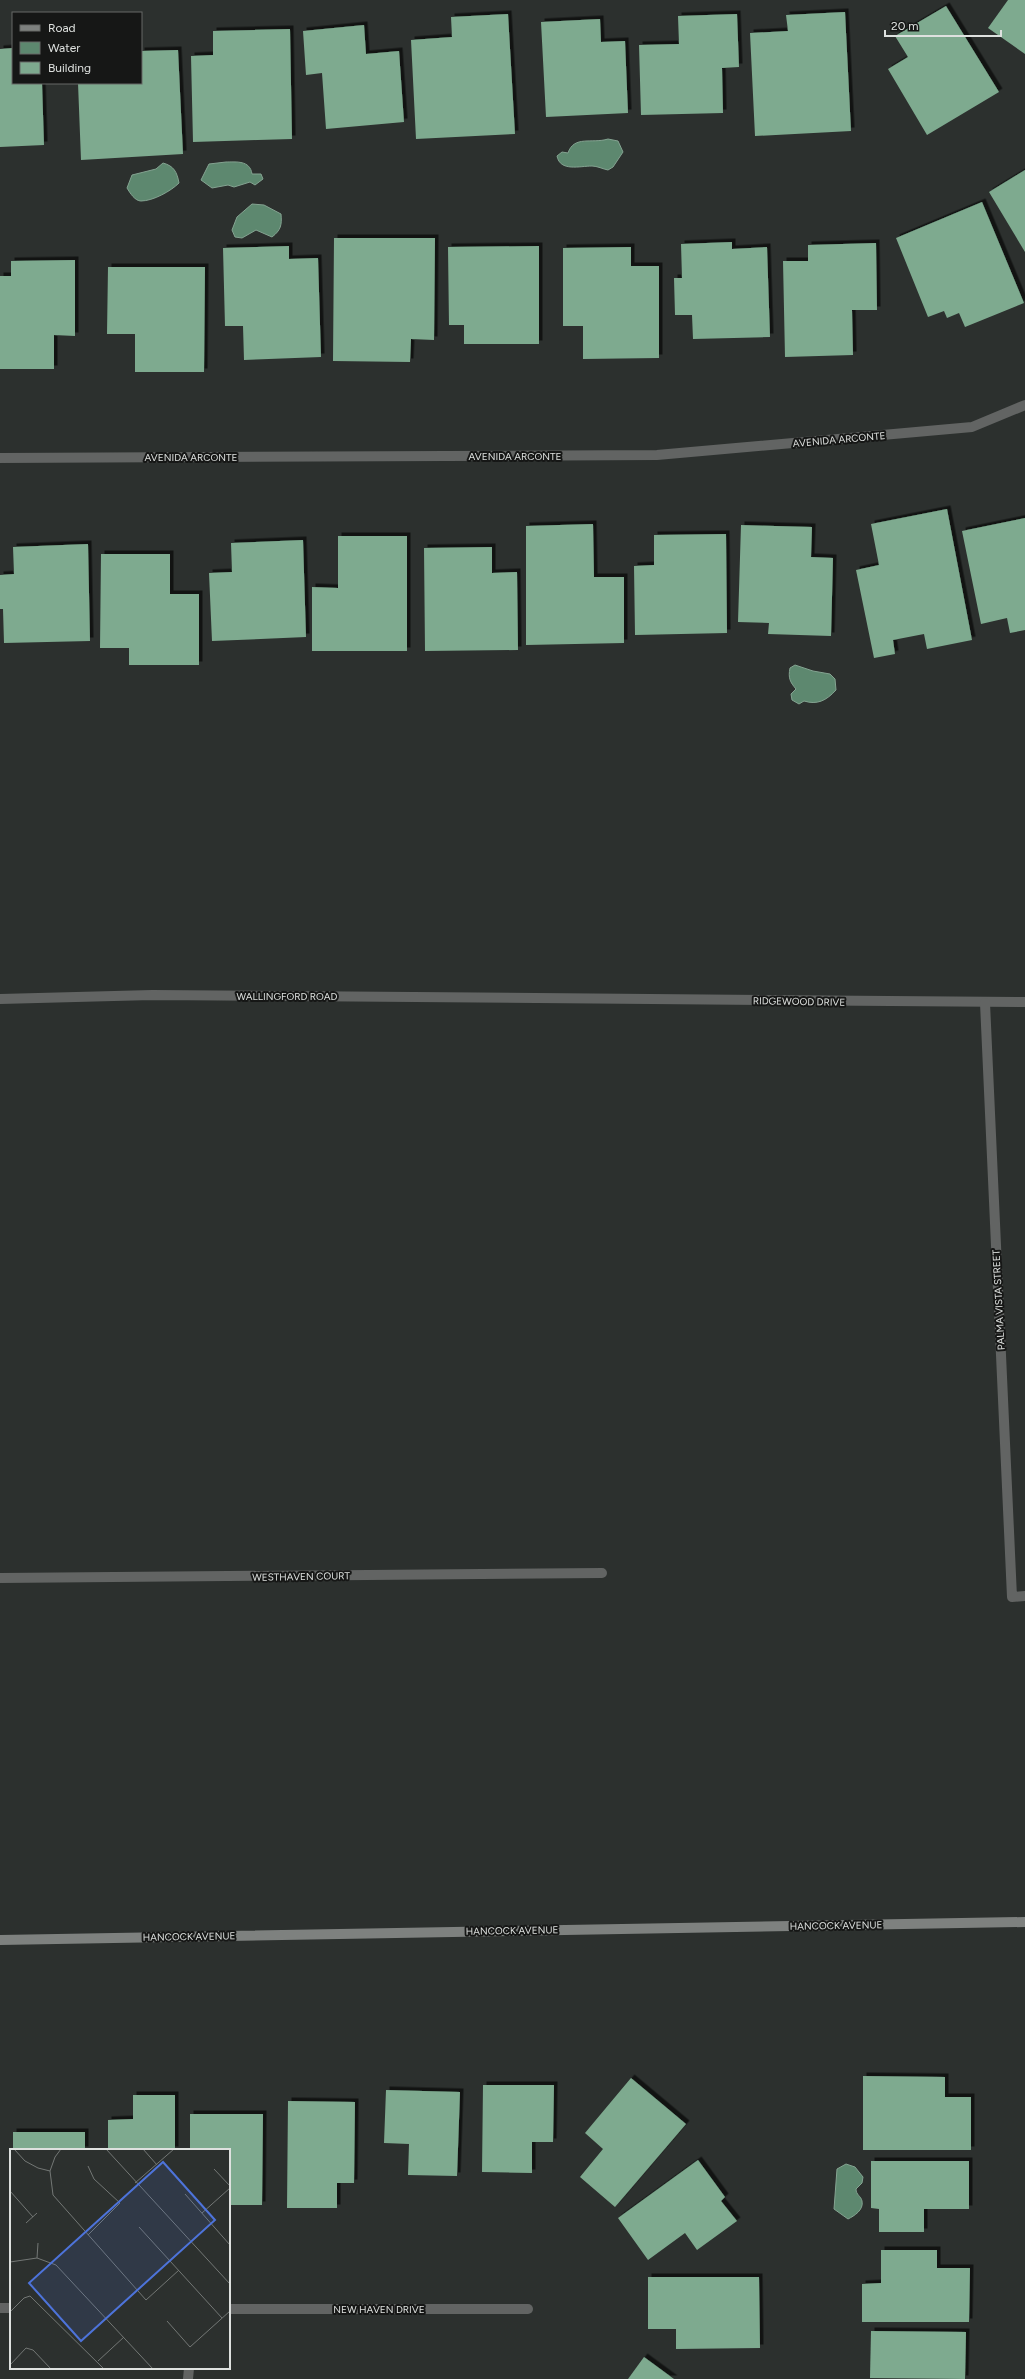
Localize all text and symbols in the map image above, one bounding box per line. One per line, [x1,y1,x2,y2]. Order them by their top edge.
legend [12,12,142,84]
scale bar [885,12,1001,38]
text: 20 m [891,19,919,33]
text: Road [48,21,76,35]
text: Water [48,41,80,55]
text: Building [48,61,91,75]
street label: AVENIDA ARCONTE [792,429,886,450]
street label: AVENIDA ARCONTE [469,450,562,463]
street label: AVENIDA ARCONTE [145,451,238,464]
street label: WALLINGFORD ROAD [237,990,338,1003]
street label: RIDGEWOOD DRIVE [753,994,845,1009]
street label: PALMA VISTA STREET [989,1249,1008,1351]
street label: WESTHAVEN COURT [252,1569,351,1584]
street label: HANCOCK AVENUE [790,1918,883,1933]
street label: HANCOCK AVENUE [466,1923,559,1938]
street label: HANCOCK AVENUE [143,1929,236,1944]
inset map [10,2149,230,2369]
street label: NEW HAVEN DRIVE [333,2303,425,2316]

